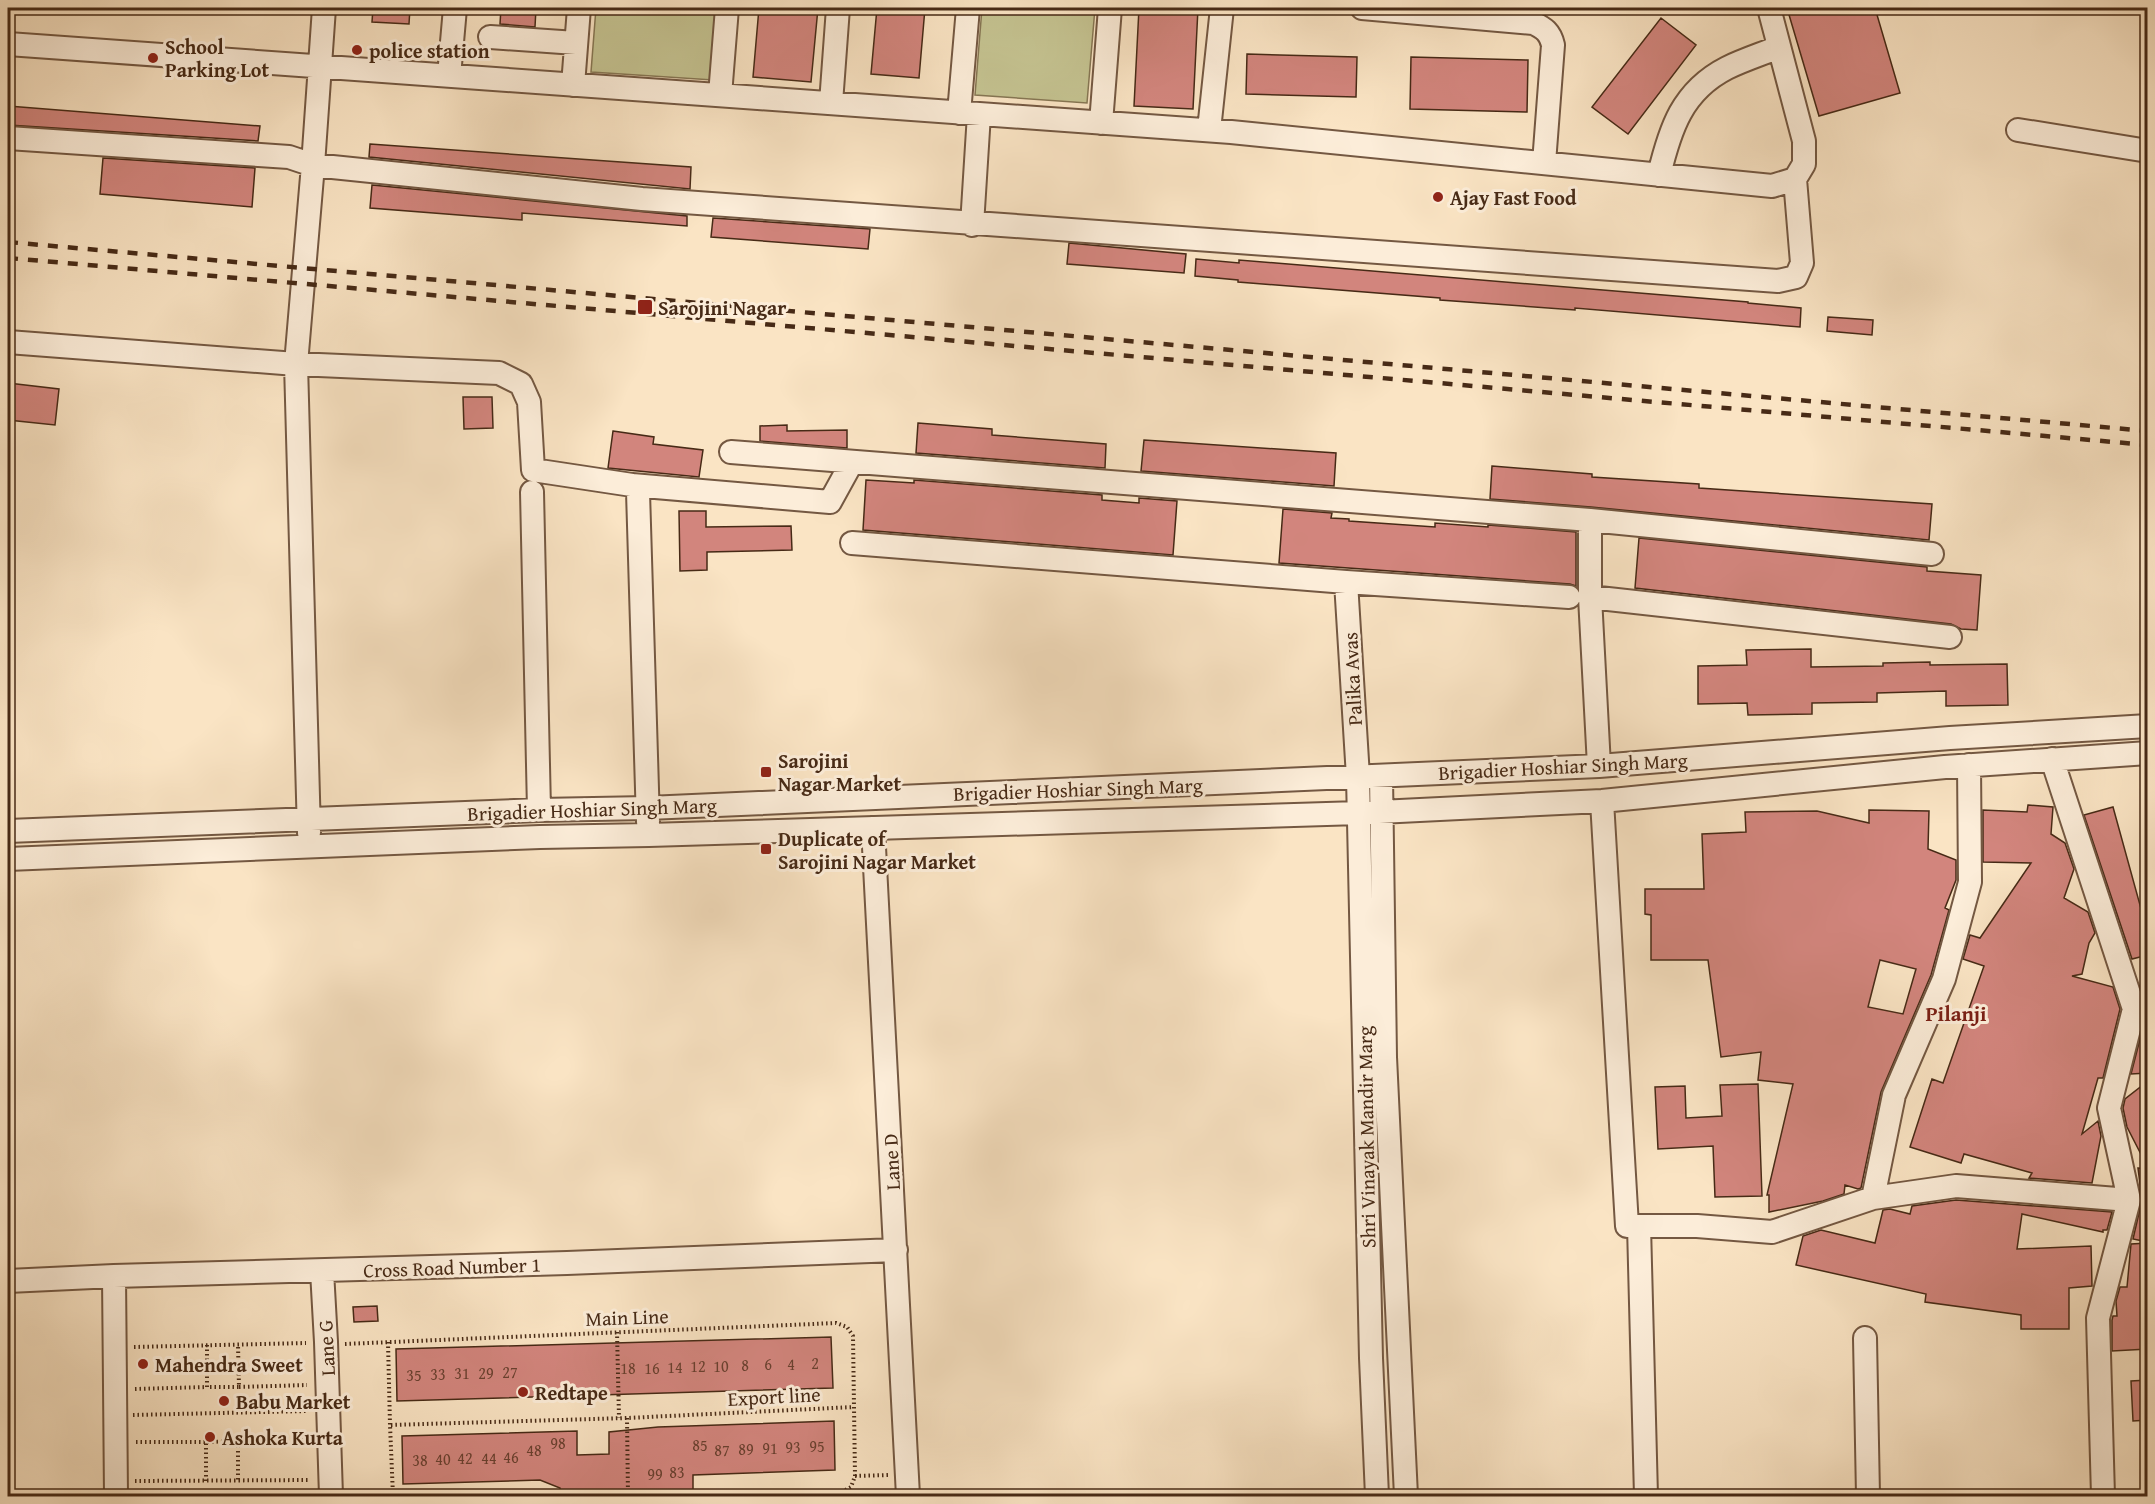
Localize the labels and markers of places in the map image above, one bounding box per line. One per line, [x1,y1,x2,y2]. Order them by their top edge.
place label: School Parking Lot [165,32,269,84]
place label: police station [369,36,490,65]
marker: police station [350,43,364,57]
marker: School Parking Lot [146,51,160,65]
place label: Ajay Fast Food [1450,183,1577,212]
marker: Ajay Fast Food [1431,190,1445,204]
place label: Sarojini Nagar [658,293,786,322]
marker: Sarojini Nagar [636,298,654,316]
place label: Sarojini Nagar Market [778,746,901,798]
marker: Sarojini Nagar Market [759,765,773,779]
place label: Duplicate of Sarojini Nagar Market [778,824,976,876]
marker: Duplicate of Sarojini Nagar Market [759,842,773,856]
place label: Mahendra Sweet [155,1350,303,1379]
marker: Mahendra Sweet [136,1357,150,1371]
place label: Redtape [535,1378,608,1407]
marker: Redtape [516,1385,530,1399]
place label: Babu Market [236,1387,351,1416]
marker: Babu Market [217,1394,231,1408]
place label: Ashoka Kurta [222,1423,344,1452]
marker: Ashoka Kurta [203,1430,217,1444]

